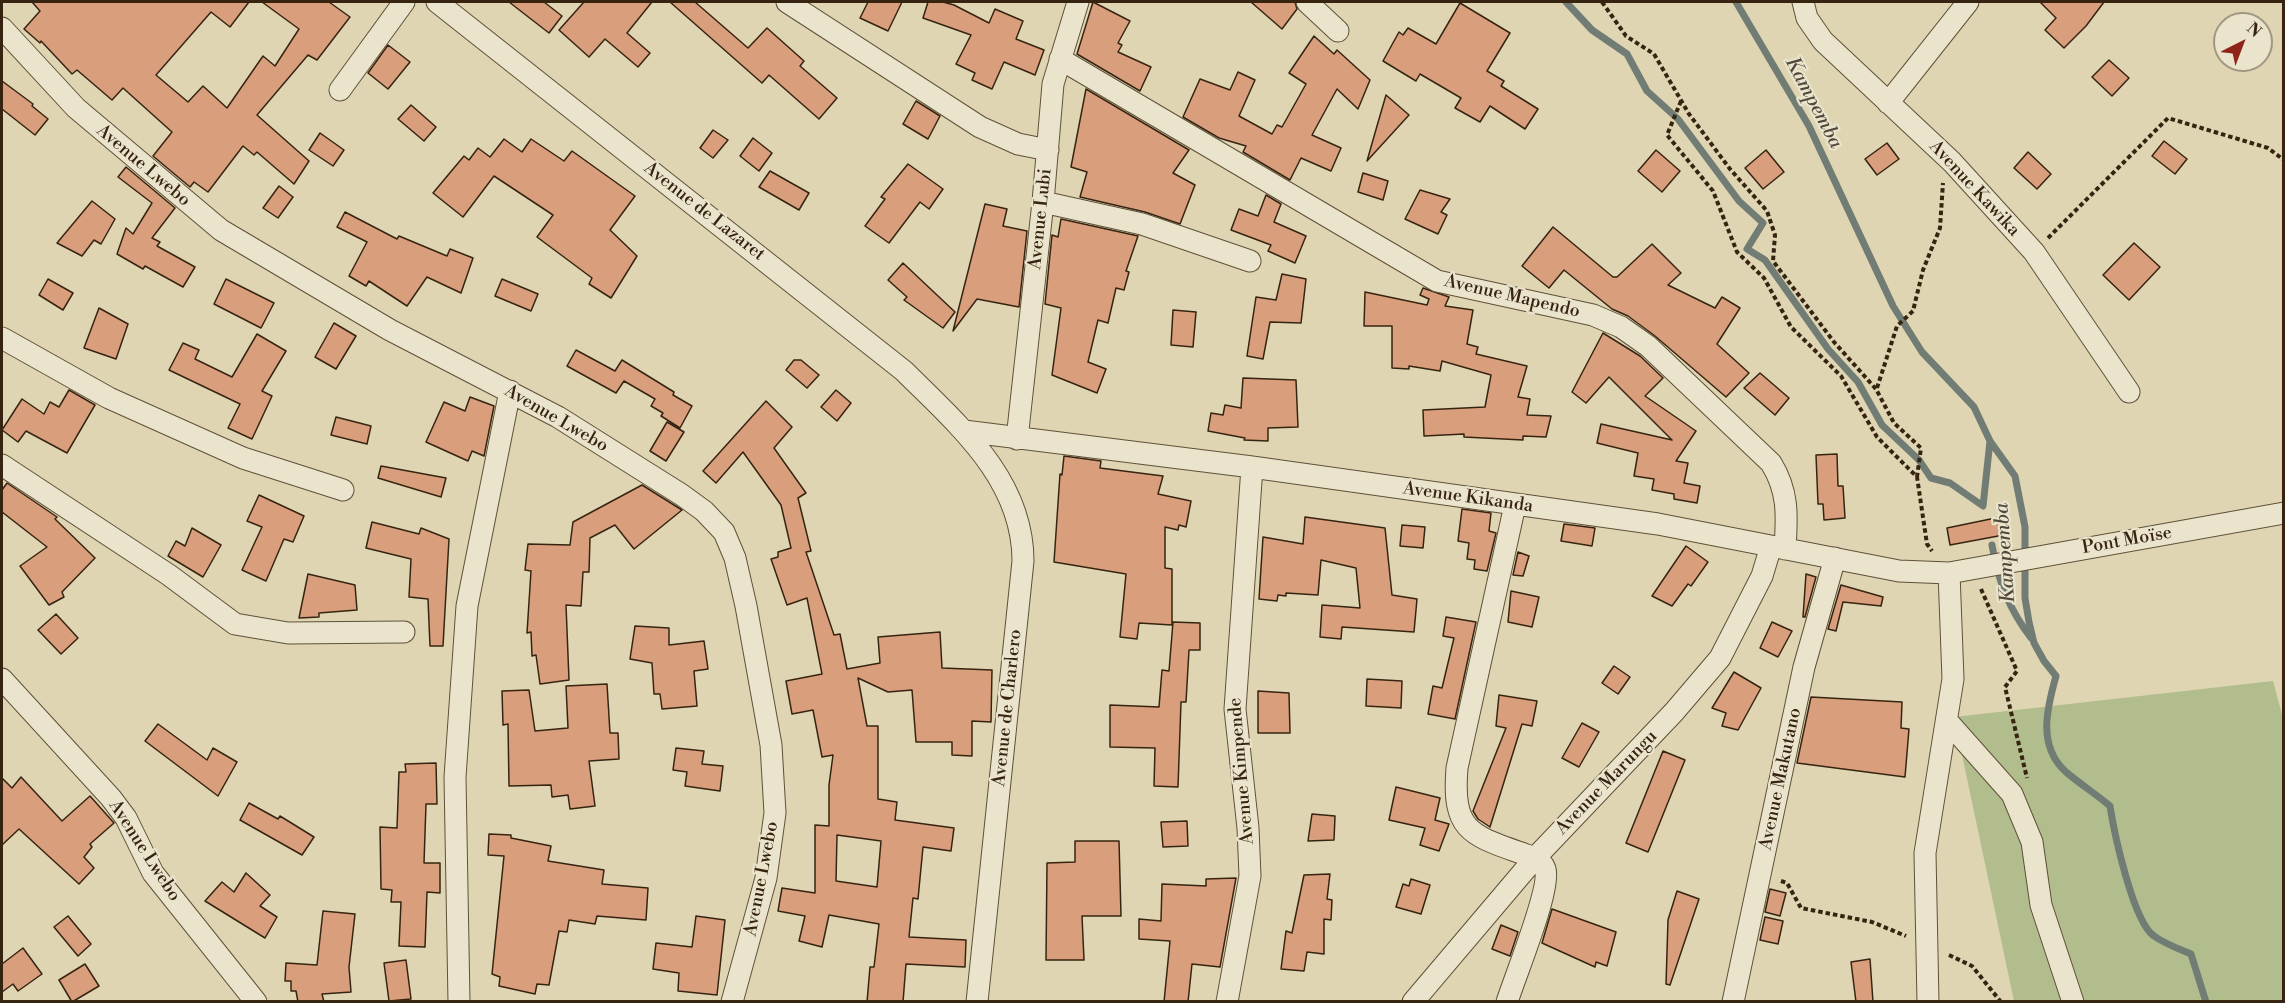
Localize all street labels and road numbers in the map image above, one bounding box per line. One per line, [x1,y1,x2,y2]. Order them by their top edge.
street label: Avenue Lwebo [91,120,195,212]
street label: Avenue Kawika [1924,137,2024,241]
street label: Avenue de Lazaret [639,158,769,266]
street label: Avenue Lubi [1025,167,1057,271]
street label: Avenue Mapendo [1442,271,1582,323]
street label: Avenue Lwebo [500,381,612,457]
street label: Avenue Kikanda [1402,478,1534,518]
street label: Pont Moïse [2080,522,2174,560]
street label: Avenue de Charlero [989,628,1027,788]
street label: Avenue Kimpende [1225,697,1259,845]
street label: Avenue Makutano [1755,706,1807,852]
street label: Avenue Marungu [1552,726,1662,840]
street label: Avenue Lwebo [103,796,185,906]
street label: Avenue Lwebo [740,820,784,938]

